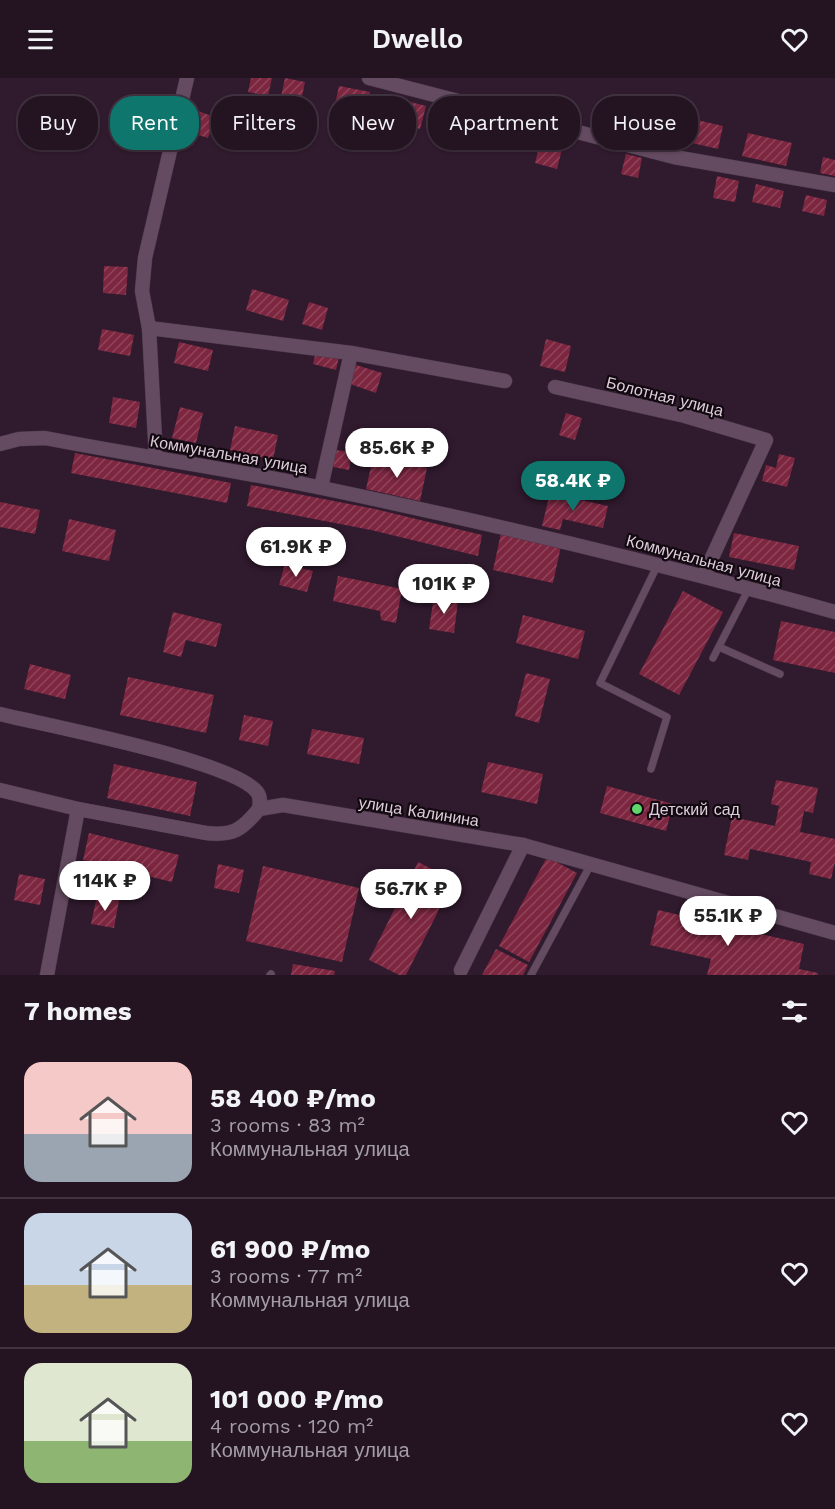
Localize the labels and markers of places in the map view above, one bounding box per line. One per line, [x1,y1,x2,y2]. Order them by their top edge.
pin: 85.6K ₽ [342,428,452,479]
pin: 58.4K ₽ [518,461,628,512]
pin: 61.9K ₽ [241,527,351,578]
pin: 101K ₽ [395,564,493,615]
place label: Детский сад [649,800,741,819]
marker: Детский сад [630,802,644,816]
pin: 114K ₽ [56,861,154,912]
pin: 56.7K ₽ [356,869,466,920]
pin: 55.1K ₽ [673,896,783,947]

